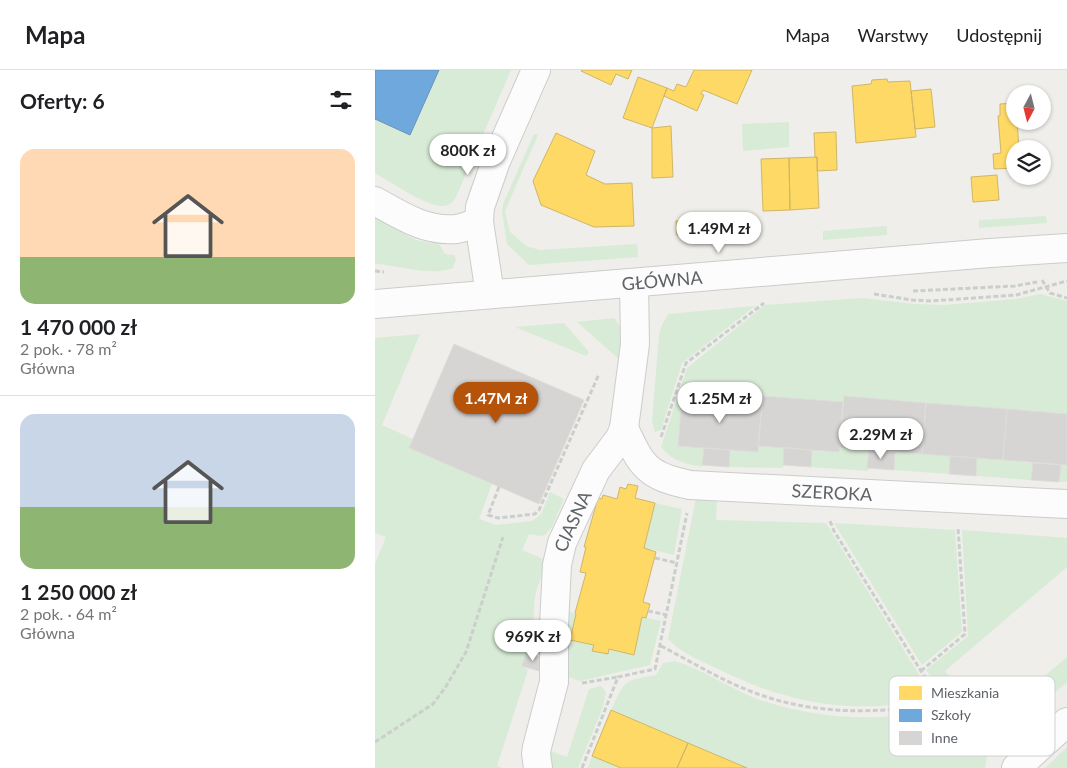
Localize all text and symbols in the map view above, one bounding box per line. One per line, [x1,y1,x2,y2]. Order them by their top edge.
text: Mapa [25,20,85,49]
text: Mapa [785,24,830,46]
text: Warstwy [858,24,928,46]
text: Udostępnij [956,24,1042,46]
north arrow [1006,85,1051,130]
map controls [1006,85,1051,185]
icon: filters [327,86,355,114]
text: Oferty: 6 [20,88,105,113]
pin: 800K zł [422,134,514,176]
text: 800K zł [440,140,496,159]
button: layers [1006,140,1051,185]
icon: home [143,181,233,271]
pin: 1.49M zł [667,212,771,254]
text: 1.49M zł [687,218,751,237]
street label: GŁÓWNA [621,266,704,295]
text: 1 470 000 zł [20,314,137,339]
text: 2 pok. · 78 m² [20,339,117,358]
text: Główna [20,358,75,377]
pin: 1.47M zł [444,382,548,424]
pin: 1.25M zł [668,382,772,424]
text: 1.47M zł [464,388,528,407]
text: 1.25M zł [688,388,752,407]
pin: 2.29M zł [829,418,933,460]
text: 2.29M zł [849,424,913,443]
icon: home [143,447,233,537]
street label: SZEROKA [791,479,874,505]
street label: CIASNA [549,486,596,554]
text: 1 250 000 zł [20,579,137,604]
text: 2 pok. · 64 m² [20,604,117,623]
pin: 969K zł [487,620,579,662]
text: Główna [20,623,75,642]
text: 969K zł [505,626,561,645]
legend [889,676,1055,756]
text: Mieszkania [931,684,999,701]
text: Szkoły [931,706,972,723]
text: Inne [931,729,958,746]

